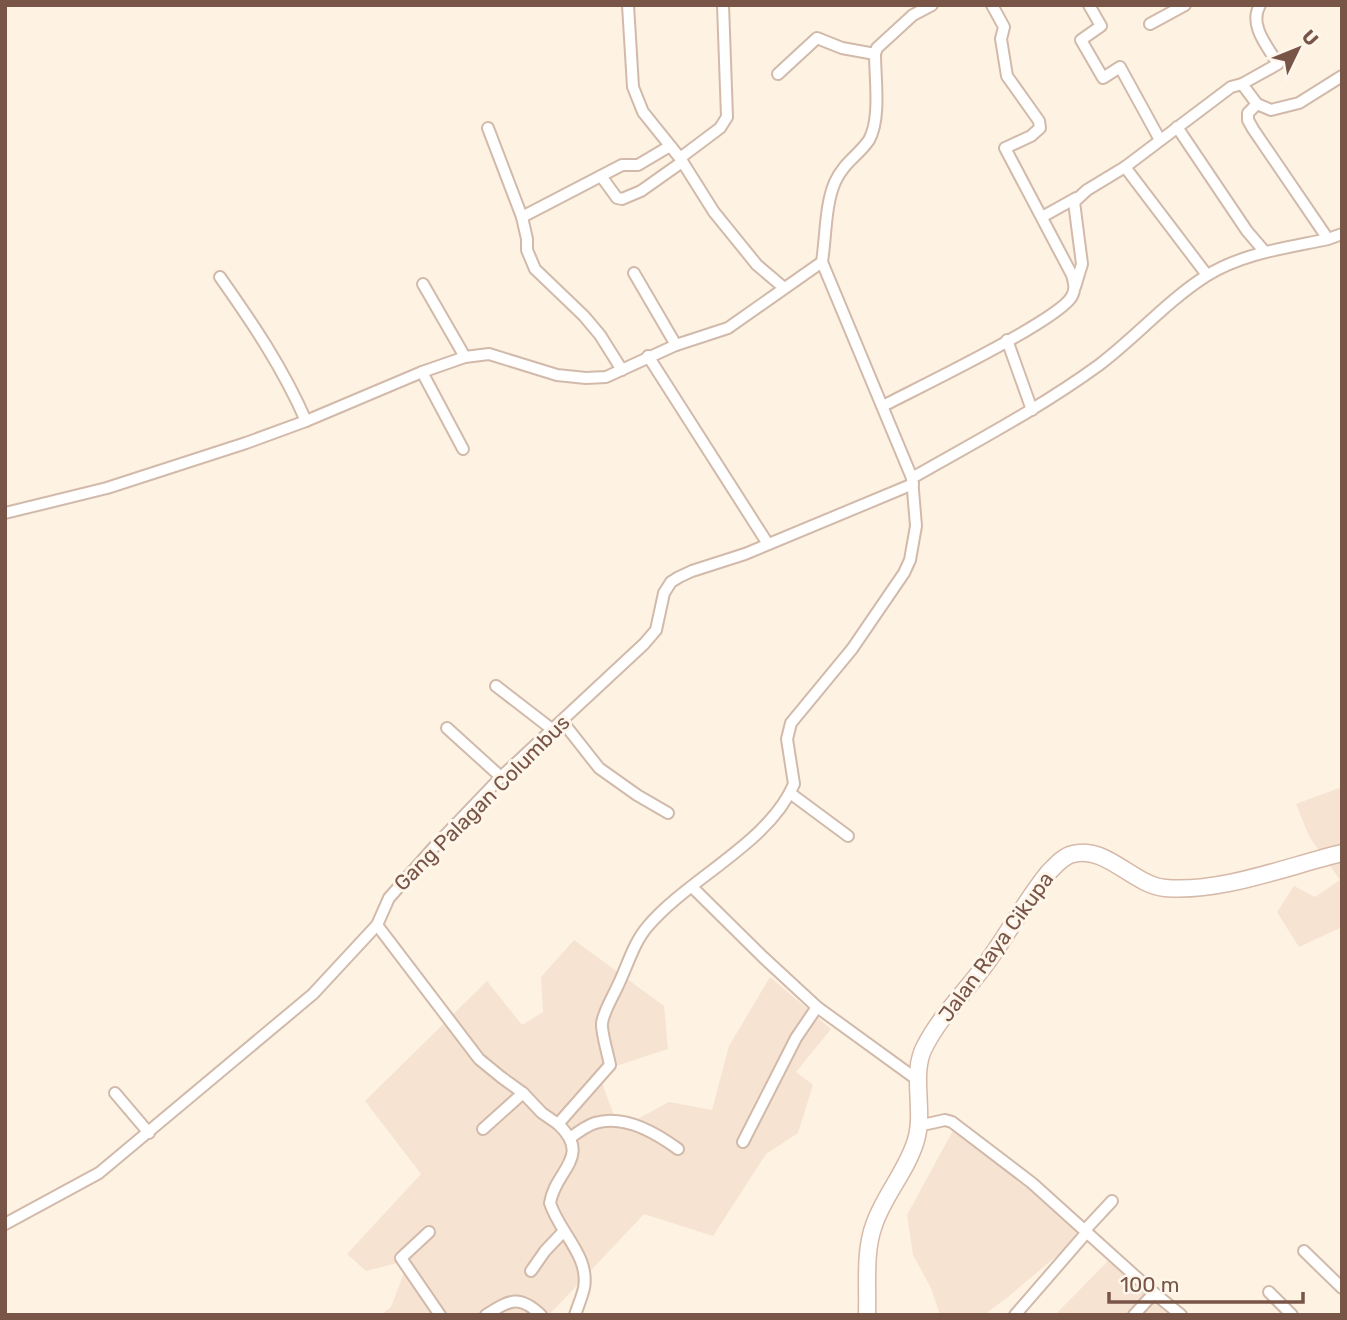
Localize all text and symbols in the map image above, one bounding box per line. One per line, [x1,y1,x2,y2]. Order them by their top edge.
north arrow [1263,14,1333,84]
text: U [1297,25,1323,51]
street label: Gang Palagan Columbus [389,710,575,896]
street label: Jalan Raya Cikupa [933,867,1058,1026]
scale bar [1109,1260,1303,1304]
text: 100 m [1120,1272,1179,1297]

